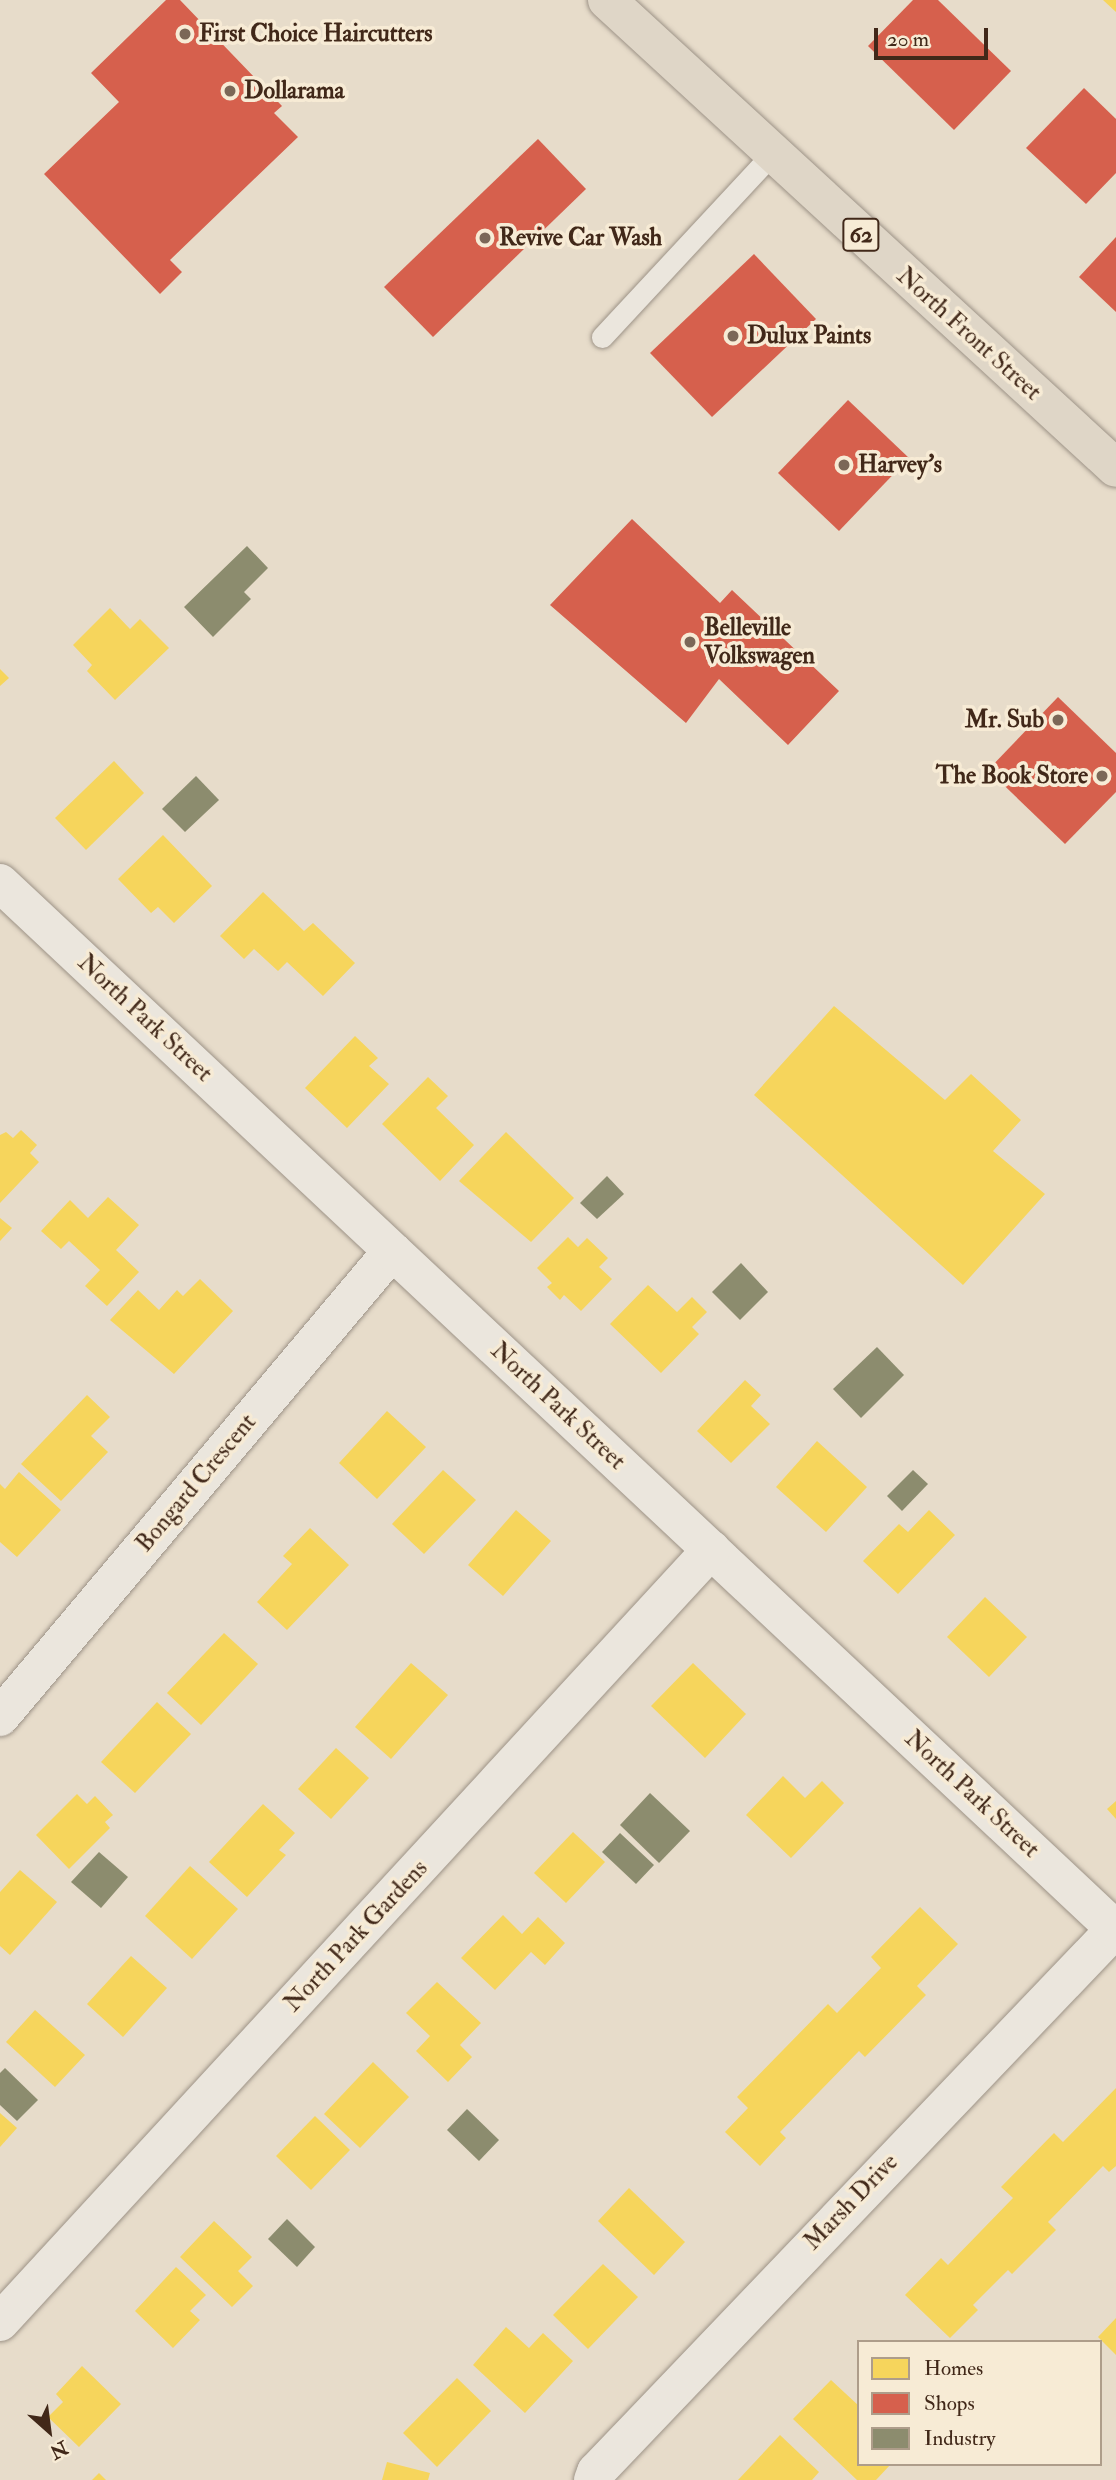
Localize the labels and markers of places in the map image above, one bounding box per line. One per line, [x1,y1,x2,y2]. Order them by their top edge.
place label: First Choice Haircutters [199,20,432,48]
marker: First Choice Haircutters [177,26,193,42]
place label: Dollarama [244,77,344,105]
marker: Dollarama [222,83,238,99]
place label: Revive Car Wash [499,224,662,252]
marker: Revive Car Wash [477,230,493,246]
place label: Dulux Paints [747,322,871,350]
marker: Dulux Paints [725,328,741,344]
place label: Harvey's [858,451,942,479]
marker: Harvey's [836,457,852,473]
place label: Belleville Volkswagen [704,614,815,670]
marker: Belleville Volkswagen [682,634,698,650]
place label: Mr. Sub [965,706,1044,734]
marker: Mr. Sub [1050,712,1066,728]
place label: The Book Store [936,762,1088,790]
marker: The Book Store [1094,768,1110,784]

